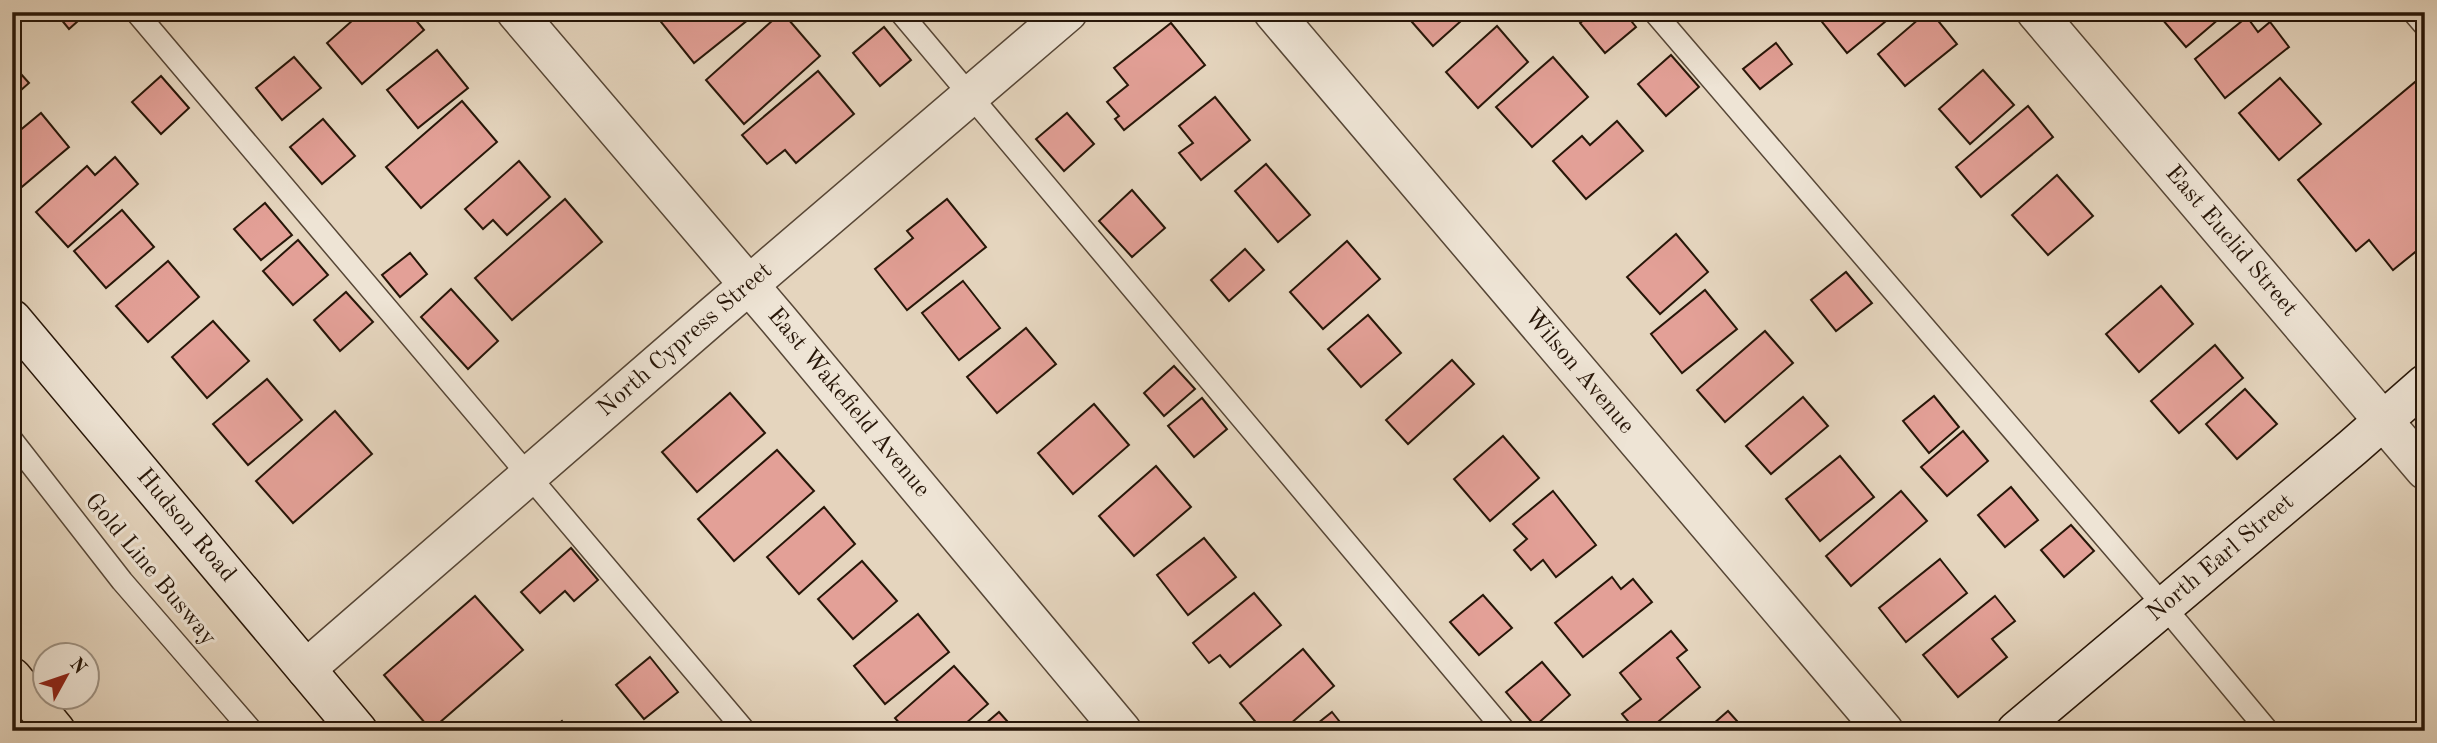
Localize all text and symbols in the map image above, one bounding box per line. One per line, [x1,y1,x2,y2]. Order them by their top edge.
street label: East Euclid Street [2160,161,2301,321]
street label: North Cypress Street [593,259,777,422]
street label: East Wakefield Avenue [762,304,934,502]
street label: Wilson Avenue [1519,305,1638,439]
street label: Hudson Road [131,465,240,587]
street label: Gold Line Busway [80,489,220,651]
street label: North Earl Street [2143,490,2299,627]
north arrow [32,642,102,712]
text: N [65,655,89,679]

